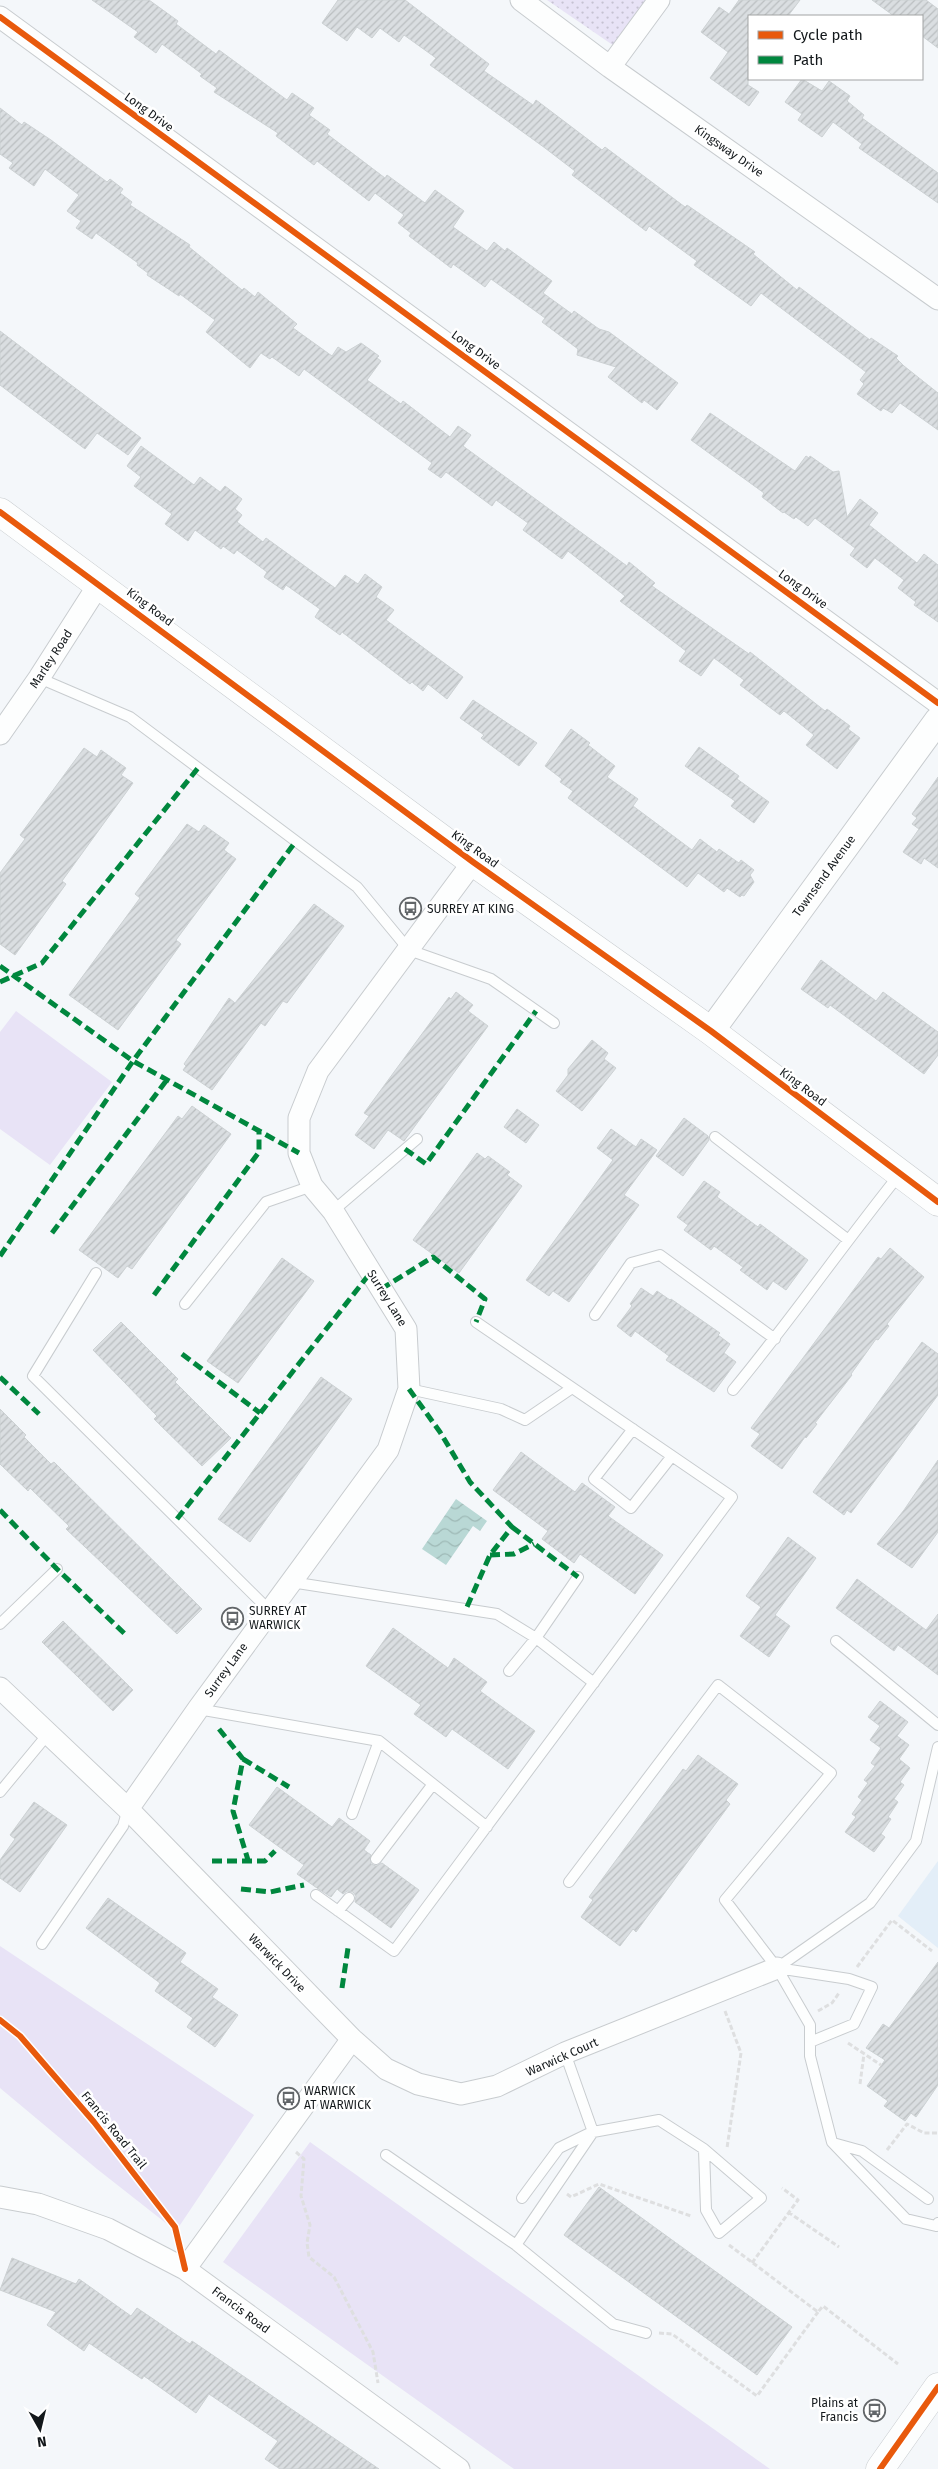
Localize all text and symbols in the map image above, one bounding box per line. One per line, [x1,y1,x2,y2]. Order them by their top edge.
legend [748,15,923,80]
text: Cycle path [793,26,863,44]
text: Path [793,51,823,69]
street label: Long Drive [122,90,176,134]
street label: Kingsway Drive [692,122,766,180]
street label: Long Drive [449,328,503,372]
street label: Long Drive [776,567,830,611]
street label: King Road [124,585,176,629]
street label: Marley Road [27,627,75,691]
street label: King Road [449,827,501,871]
street label: Townsend Avenue [790,832,858,920]
bus stop icon: SURREY AT KING [399,897,423,921]
place label: SURREY AT KING [427,902,514,916]
street label: King Road [777,1065,829,1109]
street label: Surrey Lane [364,1267,410,1329]
place label: SURREY AT WARWICK [249,1604,307,1632]
bus stop icon: SURREY AT WARWICK [221,1606,245,1630]
street label: Surrey Lane [202,1640,250,1700]
street label: Warwick Drive [246,1931,308,1995]
street label: Warwick Court [524,2035,601,2079]
place label: WARWICK AT WARWICK [304,2084,372,2112]
bus stop icon: WARWICK AT WARWICK [276,2086,300,2110]
street label: Francis Road Trail [79,2088,150,2172]
street label: Francis Road [209,2284,273,2336]
place label: Plains at Francis [811,2396,859,2424]
bus stop icon: Plains at Francis [862,2398,886,2422]
north arrow [15,2404,65,2454]
text: N [36,2432,48,2450]

